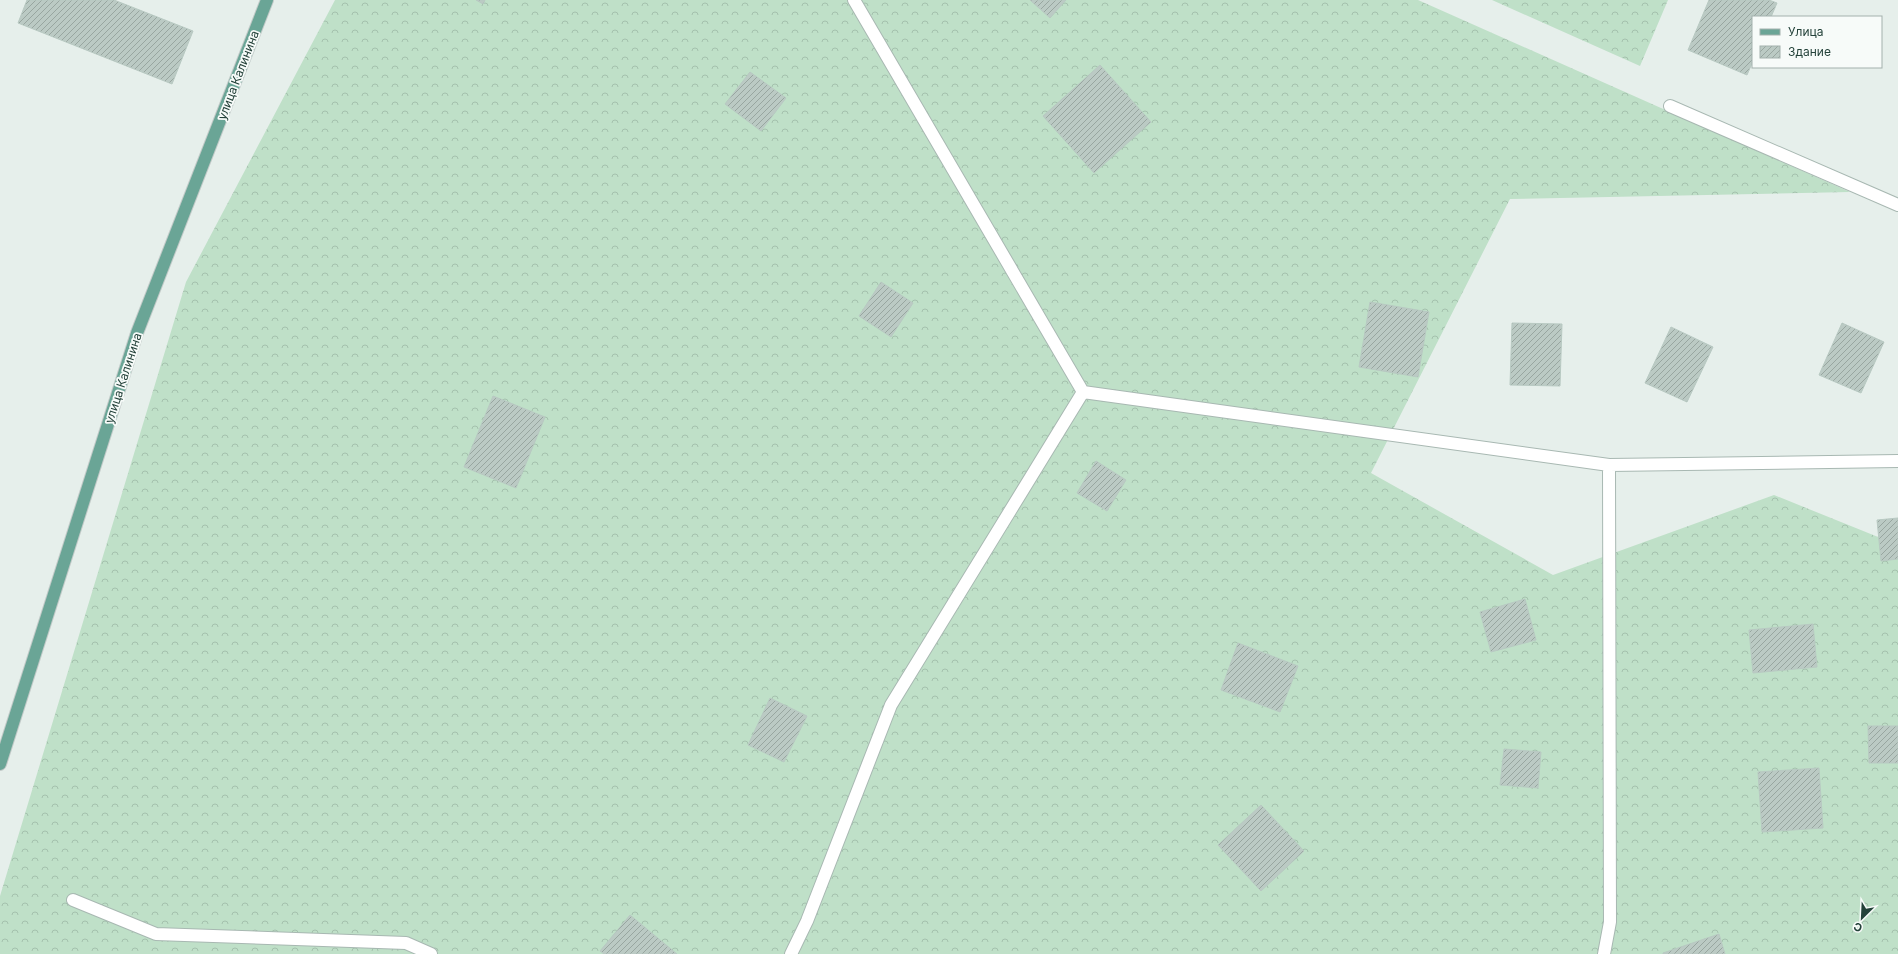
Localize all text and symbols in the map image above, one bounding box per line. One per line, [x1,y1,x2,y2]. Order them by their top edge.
legend [1752,16,1882,68]
text: Улица [1788,24,1823,39]
street label: улица Калинина [214,28,262,122]
text: Здание [1788,44,1831,59]
street label: улица Калинина [101,331,145,425]
north arrow [1842,898,1882,938]
text: С [1851,919,1864,935]

